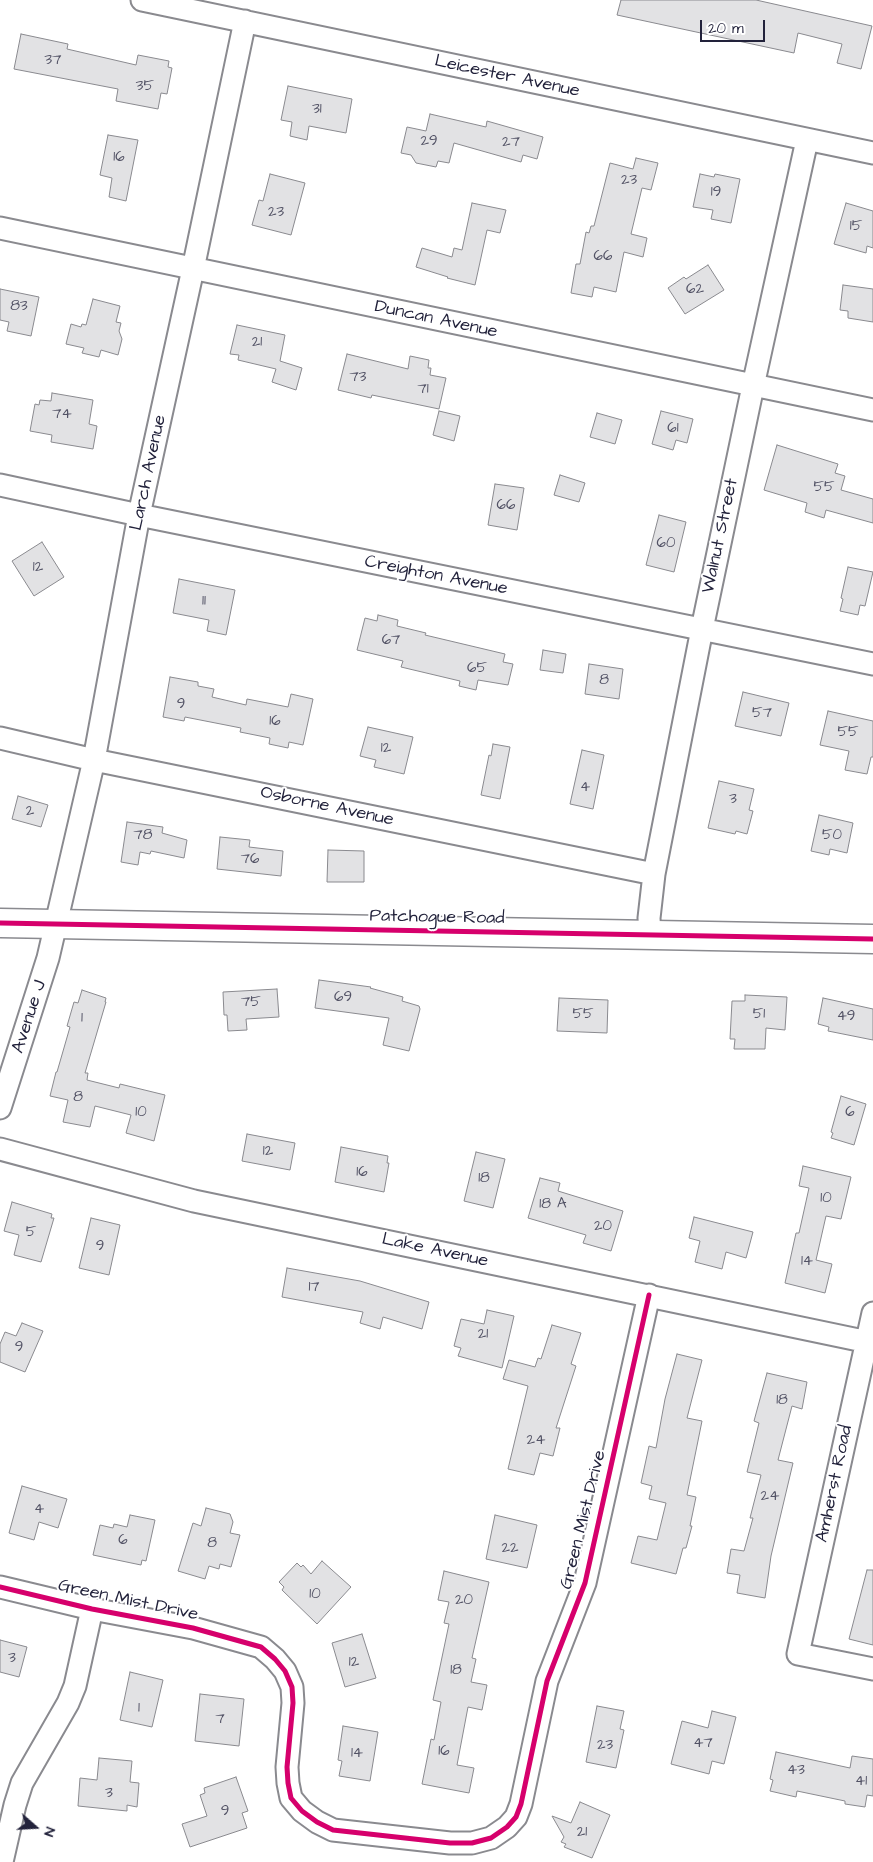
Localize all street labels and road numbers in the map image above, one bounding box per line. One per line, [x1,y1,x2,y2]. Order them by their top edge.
street label: Leicester Avenue [433,51,581,103]
street label: Duncan Avenue [373,296,499,344]
street label: Larch Avenue [126,413,172,533]
street label: Walnut Street [698,476,744,596]
street label: Creighton Avenue [363,552,509,600]
street label: Osborne Avenue [258,782,396,832]
street label: Patchogue Road [369,906,505,930]
street label: Avenue J [8,978,52,1056]
street label: Lake Avenue [380,1229,490,1273]
street label: Amherst Road [812,1424,858,1544]
street label: Green Mist Drive [556,1448,612,1592]
street label: Green Mist Drive [56,1576,200,1626]

